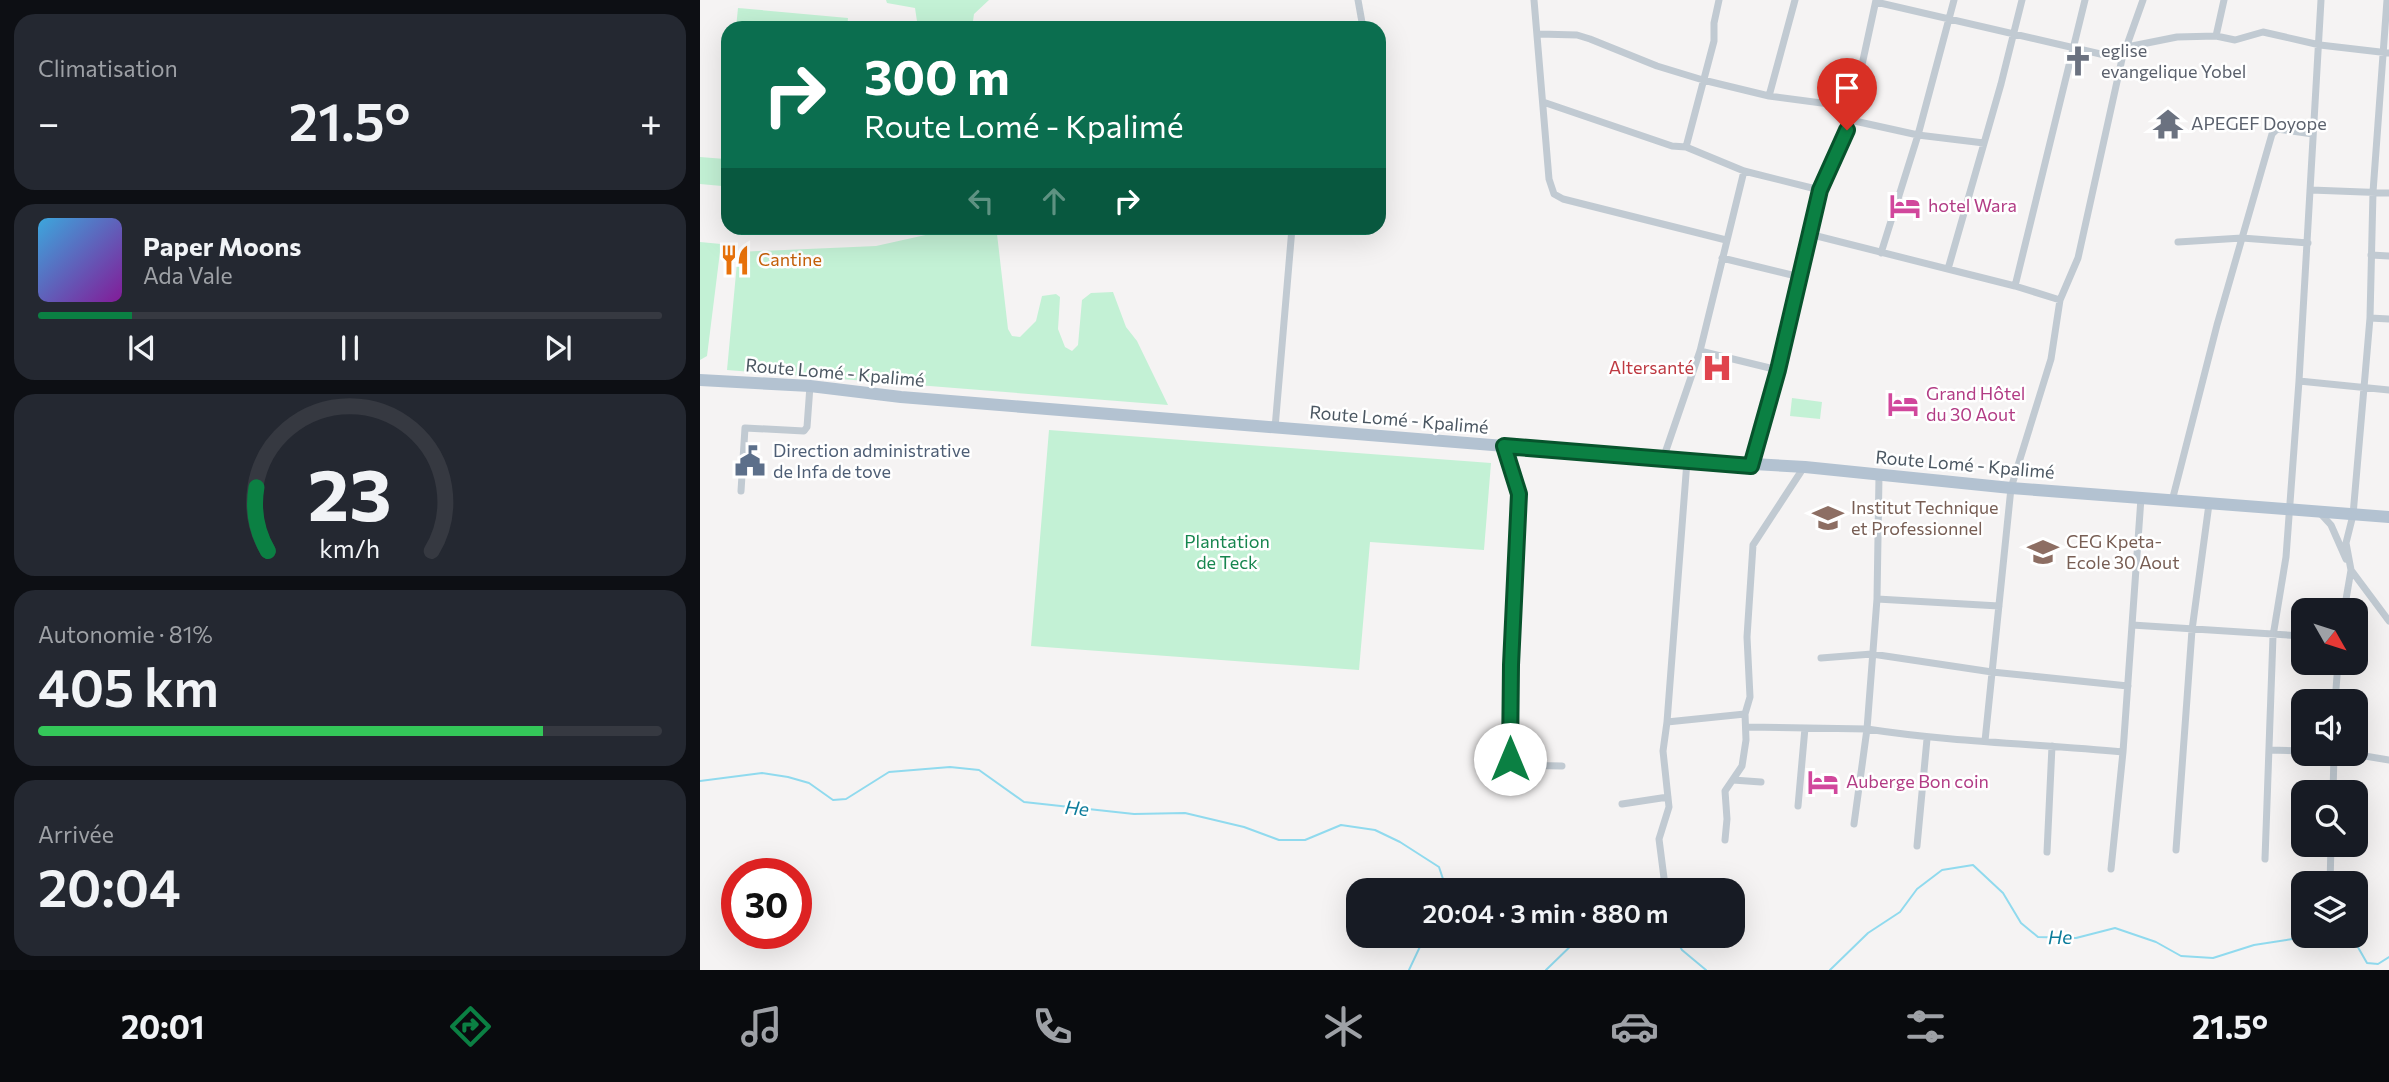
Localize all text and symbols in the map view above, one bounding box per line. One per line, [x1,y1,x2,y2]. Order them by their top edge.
place label: eglise evangelique Yobel [2101,39,2246,82]
church icon: eglise evangelique Yobel [2061,44,2095,78]
text: 300 m [864,45,1010,105]
icon: right [749,49,840,140]
text: Climatisation [38,54,178,82]
pin [1817,58,1877,130]
icon: arrive [1828,69,1866,107]
text: 21.5° [289,88,410,152]
text: − [38,98,60,145]
text: + [640,98,662,145]
text: Route Lomé - Kpalimé [864,105,1184,145]
temple icon: APEGEF Doyope [2151,107,2185,141]
place label: APEGEF Doyope [2191,112,2327,134]
icon: left [962,182,1000,220]
icon: ahead [1035,182,1073,220]
icon: right [1108,182,1146,220]
hotel icon: hotel Wara [1888,189,1922,223]
place label: hotel Wara [1928,194,2017,216]
text: Paper Moons [143,230,301,261]
restaurant icon: Cantine [718,243,752,277]
place label: Cantine [758,248,822,270]
text: Ada Vale [143,261,233,289]
icon: previous [123,329,161,367]
icon: pause [331,329,369,367]
icon: next [539,329,577,367]
hospital icon: Altersanté [1700,351,1734,385]
street label: Route Lomé - Kpalimé [745,353,926,391]
place label: Altersanté [1609,356,1694,378]
place label: Grand Hôtel du 30 Aout [1926,382,2025,425]
hotel icon: Grand Hôtel du 30 Aout [1886,387,1920,421]
street label: Route Lomé - Kpalimé [1309,400,1490,438]
place label: Direction administrative de Infa de tove [773,439,970,482]
public building icon: Direction administrative de Infa de tove [733,444,767,478]
street label: Route Lomé - Kpalimé [1875,445,2056,483]
text: 23 [308,447,392,536]
place label: Institut Technique et Professionnel [1851,496,1999,539]
school or university icon: Institut Technique et Professionnel [1811,501,1845,535]
park label: Plantation de Teck [1184,530,1270,573]
place label: CEG Kpeta- Ecole 30 Aout [2066,530,2180,573]
text: km/h [320,533,380,563]
school or university icon: CEG Kpeta- Ecole 30 Aout [2026,535,2060,569]
north arrow [2291,598,2368,676]
map controls [2291,598,2368,948]
text: Autonomie · 81% [38,620,213,648]
text: 405 km [38,654,219,718]
button: sound [2291,689,2368,766]
position arrow [1473,722,1547,796]
hotel icon: Auberge Bon coin [1806,765,1840,799]
place label: Auberge Bon coin [1846,770,1989,792]
button: search [2291,780,2368,857]
water label: He [1064,795,1090,820]
text: Arrivée [38,820,114,848]
text: 20:04 [38,854,181,918]
speed limit sign: 30 [721,858,812,949]
button: layers [2291,871,2368,948]
text: 20:04 · 3 min · 880 m [1423,897,1669,928]
water label: He [2048,925,2072,948]
icon: directions [446,1002,495,1051]
icon: music [737,1002,786,1051]
icon: phone [1028,1002,1077,1051]
icon: climate [1319,1002,1368,1051]
icon: car [1610,1002,1659,1051]
icon: filters [1901,1002,1950,1051]
text: 20:01 [121,1006,204,1046]
text: 21.5° [2192,1006,2268,1046]

